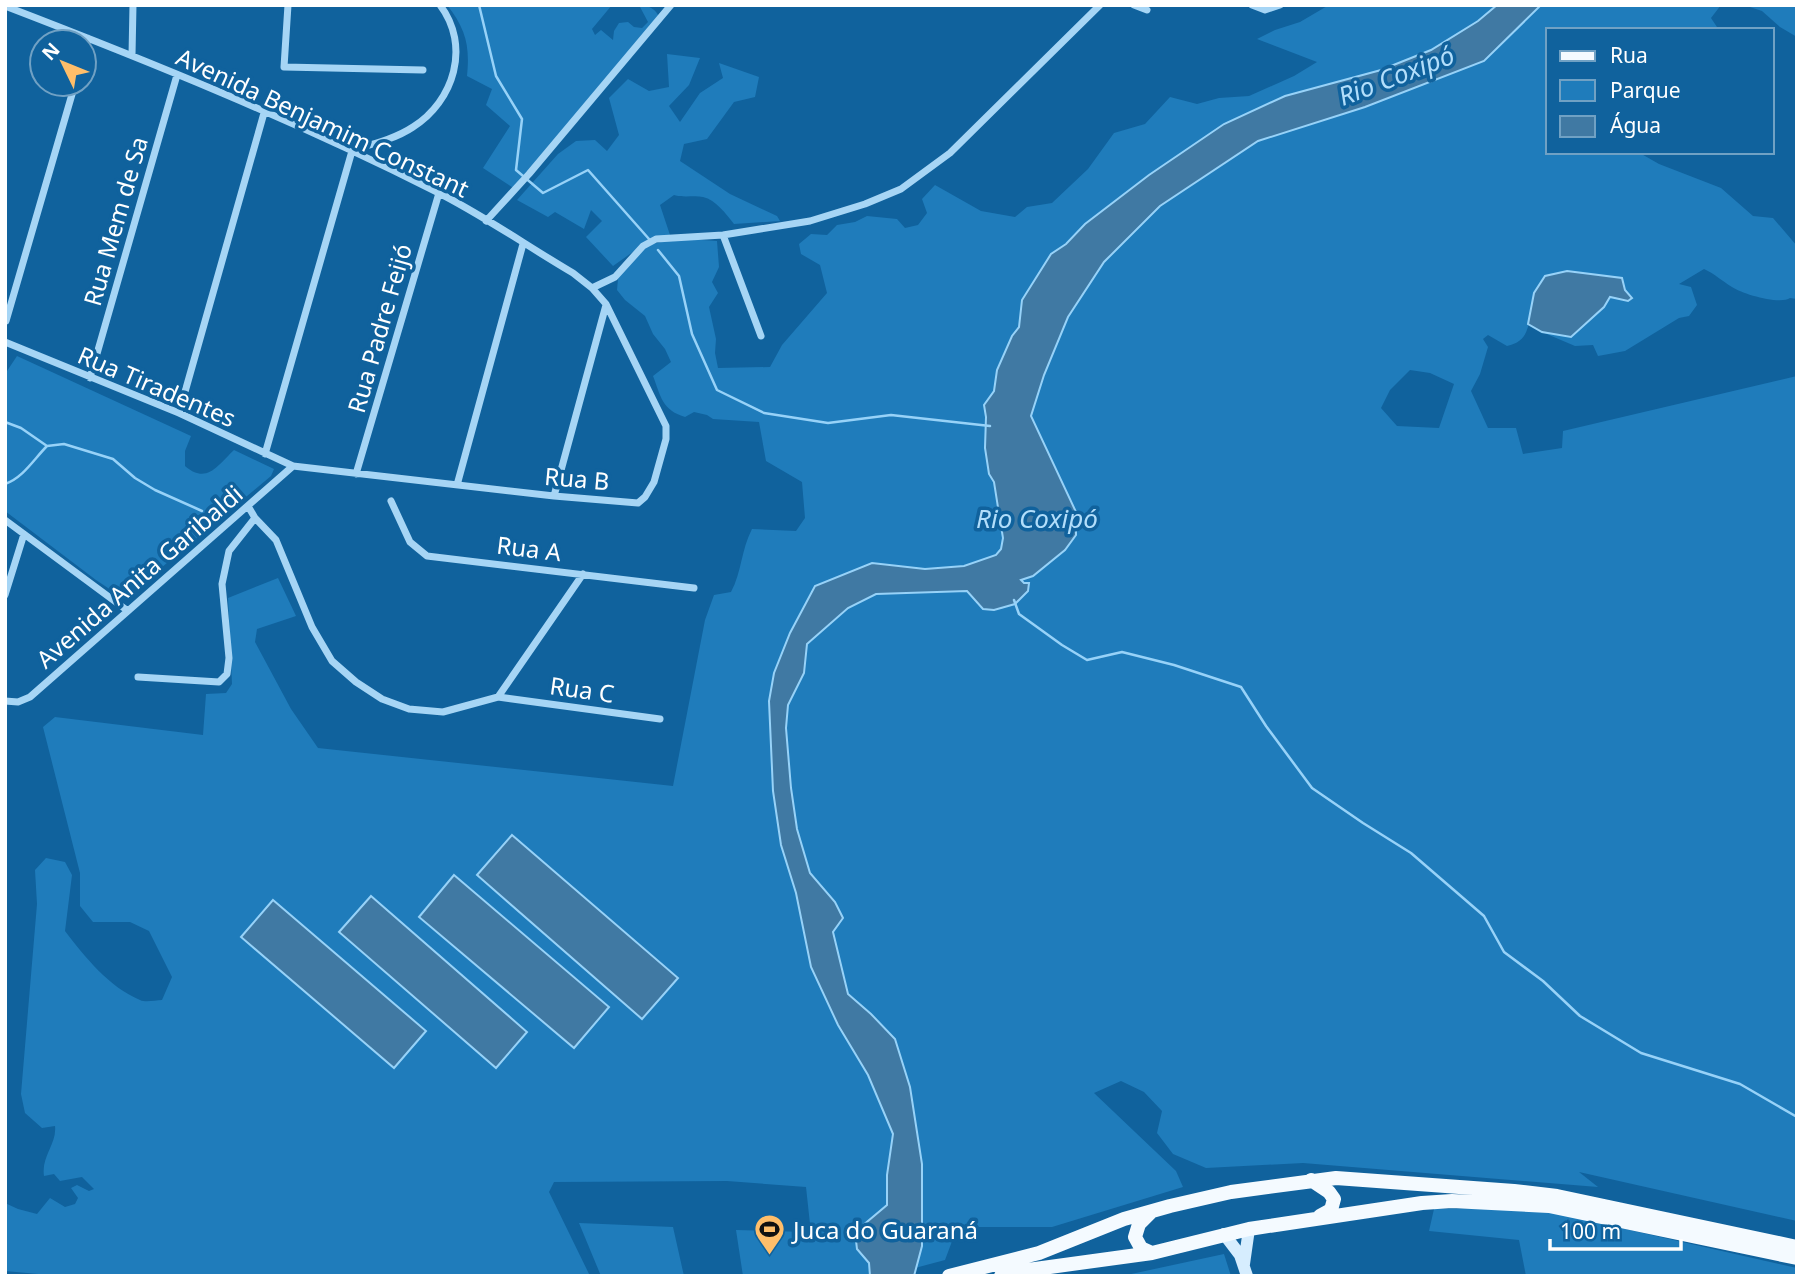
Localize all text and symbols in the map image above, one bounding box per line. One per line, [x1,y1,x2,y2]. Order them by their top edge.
north arrow [28,28,98,98]
legend [1546,28,1774,154]
water label: Rio Coxipó [1333,36,1459,114]
text: N [36,37,65,66]
street label: Avenida Benjamim Constant [171,40,475,205]
text: Rua [1610,41,1648,69]
text: Parque [1610,76,1680,104]
text: Água [1610,111,1661,139]
street label: Rua Mem de Sa [75,133,155,309]
street label: Rua Padre Feijó [339,240,419,416]
street label: Rua Tiradentes [73,338,241,434]
street label: Rua B [543,459,611,497]
street label: Avenida Anita Garibaldi [29,477,249,675]
water label: Rio Coxipó [976,500,1098,536]
street label: Rua A [495,528,564,568]
street label: Rua C [548,668,616,710]
scale bar [1550,1208,1681,1252]
sports icon: Juca do Guaraná [753,1212,787,1256]
place label: Juca do Guaraná [791,1213,978,1246]
text: 100 m [1560,1217,1621,1245]

